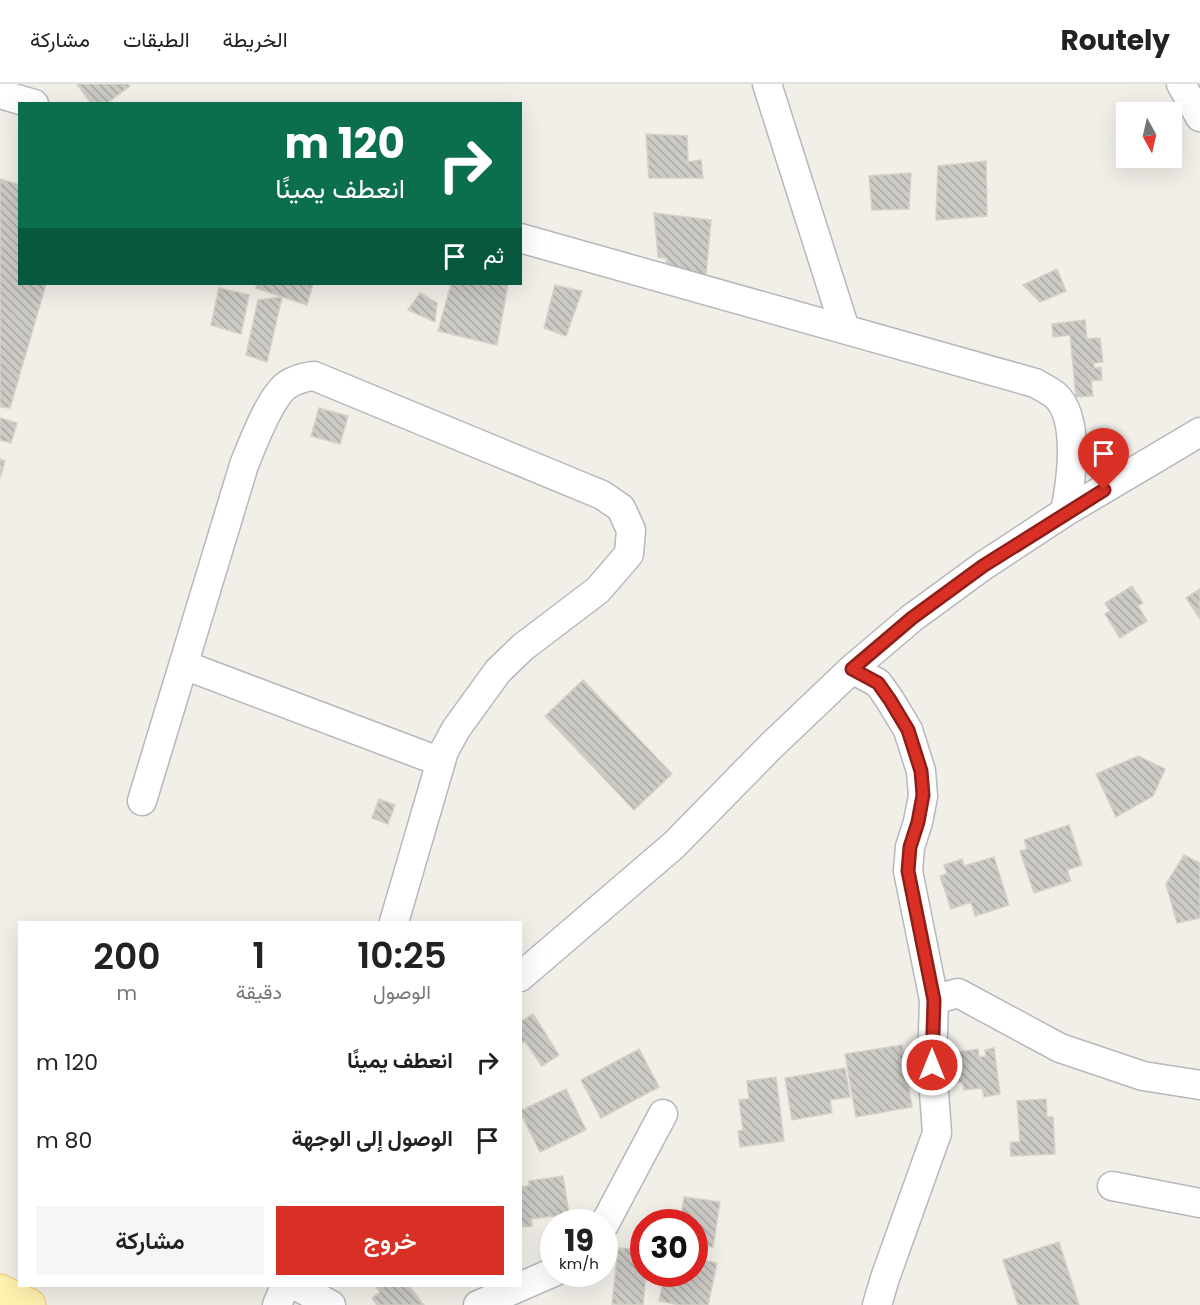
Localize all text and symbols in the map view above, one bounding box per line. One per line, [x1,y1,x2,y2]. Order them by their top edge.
text: Routely [1060,21,1170,60]
text: مشاركة [30,25,90,54]
text: الطبقات [123,25,190,54]
text: الخريطة [223,25,288,54]
north arrow [1116,102,1182,168]
map controls [1116,102,1182,168]
text: 120 m [284,114,405,173]
icon: right [426,126,504,204]
text: انعطف يمينًا [275,170,405,207]
icon: arrive [438,240,471,273]
text: ثم [483,240,504,271]
pin [1078,428,1129,490]
icon: arrive [1087,437,1120,470]
text: 1 [252,930,265,981]
text: 10:25 [357,930,447,981]
text: 200 [93,931,160,982]
text: دقيقة [236,978,282,1006]
text: الوصول [373,978,431,1006]
text: m [117,979,137,1007]
position arrow [900,1033,964,1097]
text: انعطف يمينًا [347,1045,453,1076]
icon: right [471,1046,504,1079]
text: 120 m [36,1047,98,1078]
text: الوصول إلى الوجهة [292,1123,453,1154]
icon: arrive [471,1124,504,1157]
text: 80 m [36,1125,92,1156]
button: مشاركة [36,1206,264,1275]
button: خروج [276,1206,504,1275]
speed limit sign: 30 [630,1209,708,1287]
text: 19 [564,1219,594,1262]
text: km/h [559,1253,599,1274]

